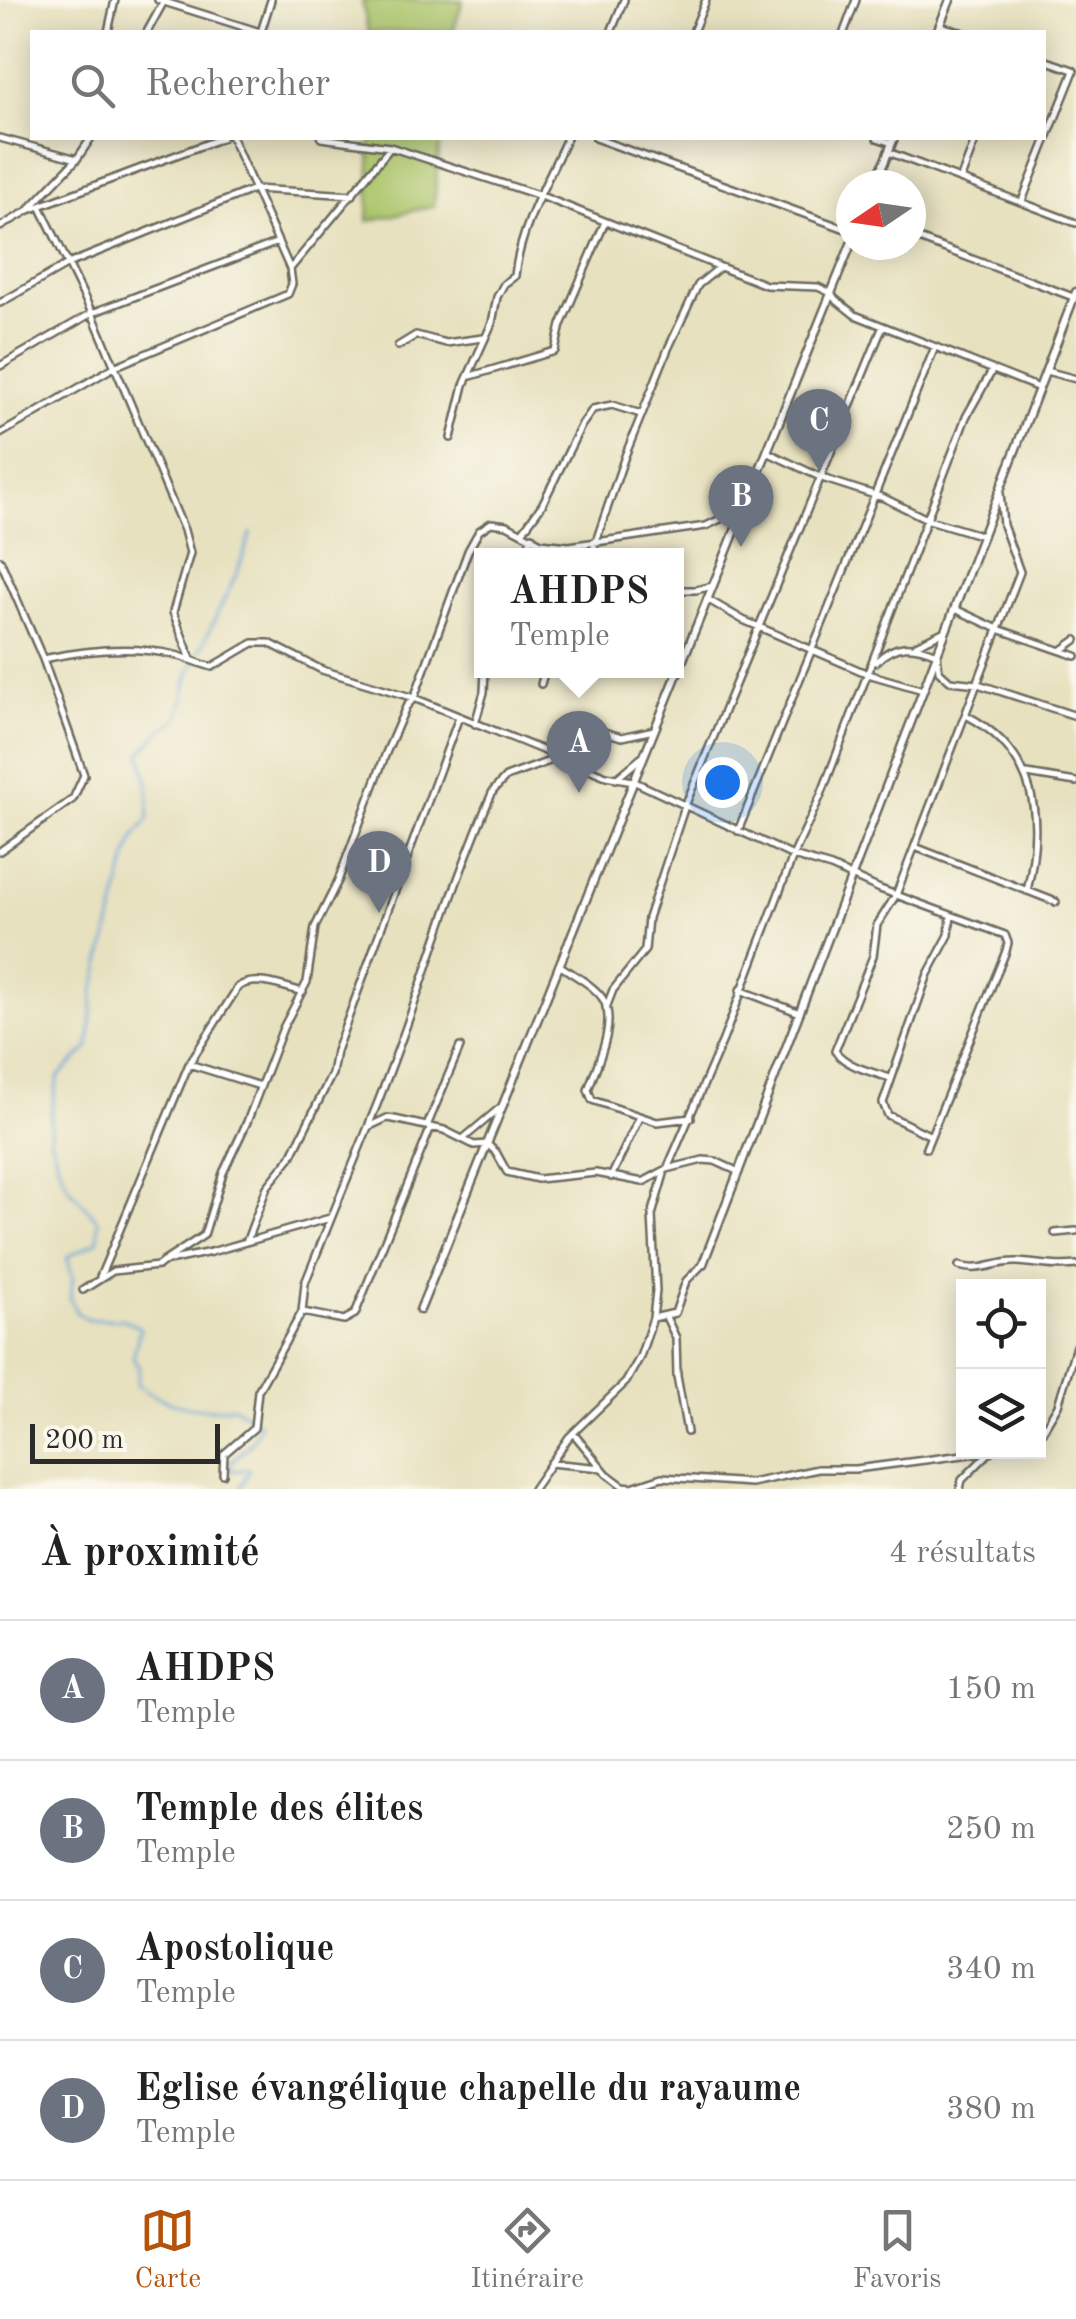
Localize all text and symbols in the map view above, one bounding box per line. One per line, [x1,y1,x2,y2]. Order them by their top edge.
search box [30,30,1046,140]
icon: search [65,58,120,113]
text: Rechercher [145,66,330,104]
north arrow [836,170,926,260]
pin: C [786,388,852,471]
pin: B [708,464,774,547]
popup [474,548,684,678]
text: AHDPS [509,574,649,612]
text: Temple [509,621,610,653]
pin: A [546,710,612,793]
your location [697,757,748,808]
pin: D [346,830,412,913]
map controls [956,1279,1046,1459]
button: locate [956,1279,1046,1369]
button: layers [956,1369,1046,1459]
scale bar [30,1419,220,1464]
text: 200 m [45,1427,124,1455]
text: À proximité [40,1533,260,1575]
text: 4 résultats [889,1538,1036,1570]
text: AHDPS [135,1651,275,1689]
text: A [60,1674,85,1706]
text: 150 m [946,1674,1036,1706]
text: Temple [135,1698,236,1730]
text: Temple des élites [135,1791,423,1829]
text: B [61,1814,84,1846]
text: 250 m [946,1814,1036,1846]
text: Temple [135,1838,236,1870]
text: Apostolique [135,1931,335,1969]
text: C [62,1954,83,1986]
text: 340 m [946,1954,1036,1986]
text: Temple [135,1978,236,2010]
text: Eglise évangélique chapelle du rayaume [135,2071,801,2109]
text: D [60,2094,85,2126]
text: 380 m [946,2094,1036,2126]
text: Temple [135,2118,236,2150]
tab: Carte [134,2203,201,2298]
tab: Itinéraire [470,2203,584,2298]
tab: Favoris [853,2203,942,2298]

